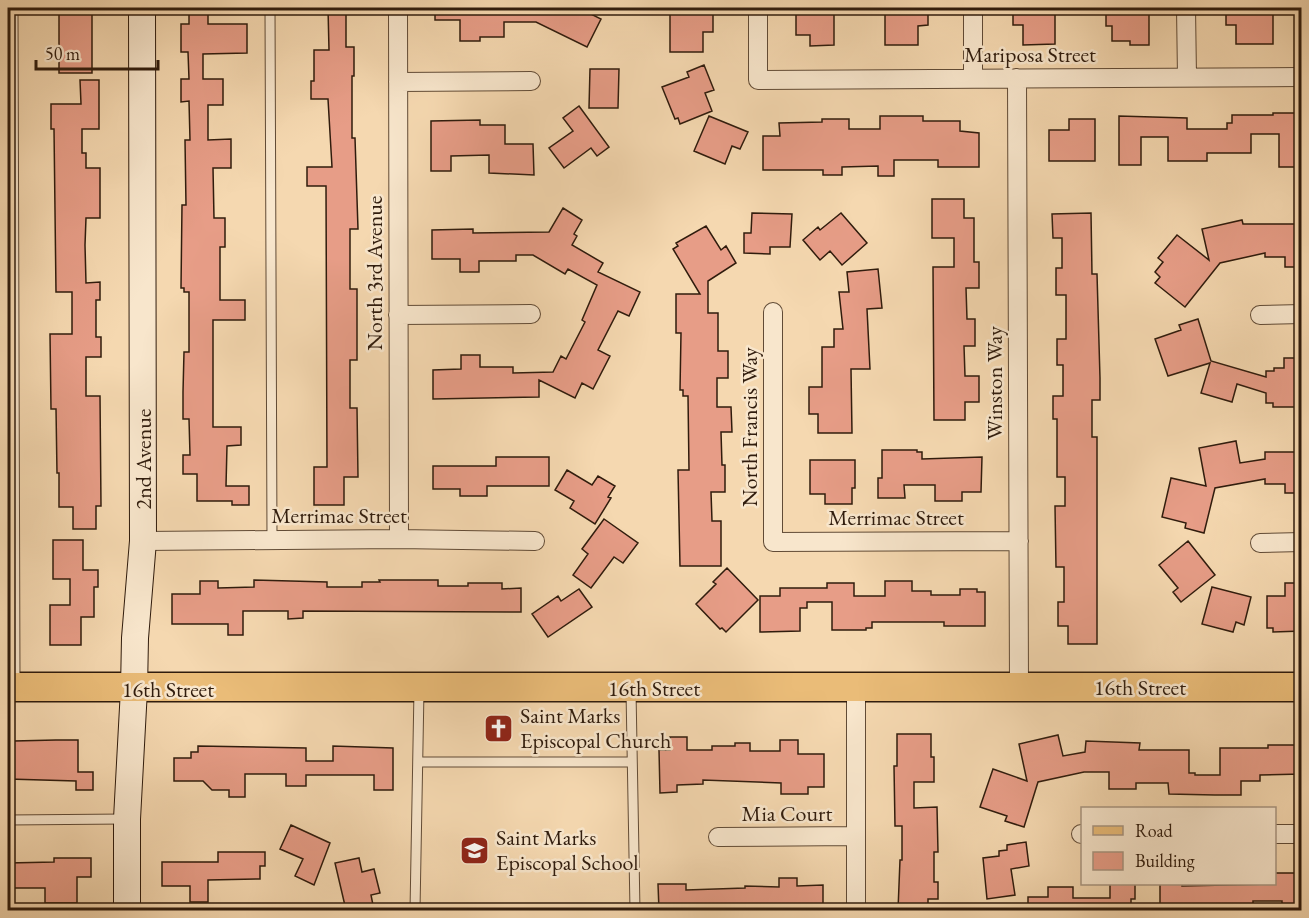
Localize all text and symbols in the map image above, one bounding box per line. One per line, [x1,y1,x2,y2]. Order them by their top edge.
scale bar [36,33,158,71]
street label: Mariposa Street [964,40,1096,69]
text: 50 m [45,42,80,65]
street label: North 3rd Avenue [360,195,389,350]
street label: Winston Way [980,326,1009,440]
street label: North Francis Way [735,347,764,507]
street label: 2nd Avenue [129,408,158,509]
street label: Merrimac Street [271,501,407,530]
street label: Merrimac Street [828,503,964,532]
street label: 16th Street [1094,673,1186,702]
street label: 16th Street [608,674,700,703]
street label: 16th Street [122,675,214,704]
place label: Saint Marks Episcopal Church [520,701,671,755]
church icon: Saint Marks Episcopal Church [483,712,515,744]
street label: Mia Court [742,799,832,828]
legend [1081,807,1276,885]
text: Road [1135,819,1174,842]
place label: Saint Marks Episcopal School [496,823,638,877]
school or university icon: Saint Marks Episcopal School [459,834,491,866]
text: Building [1135,849,1195,872]

